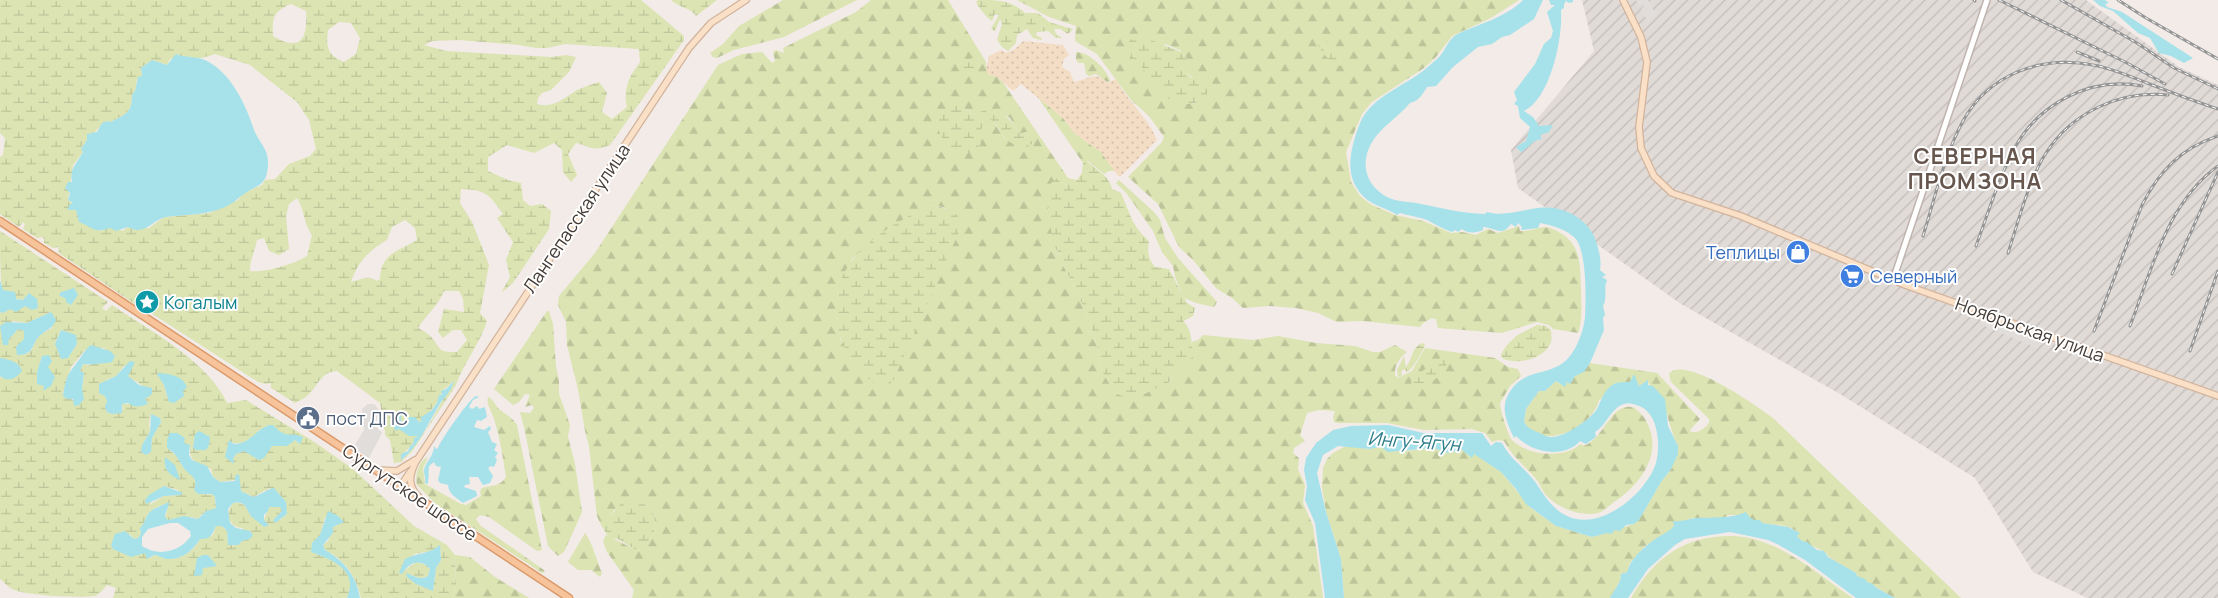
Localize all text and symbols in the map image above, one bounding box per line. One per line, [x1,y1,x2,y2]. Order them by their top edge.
street label: Лангепасская улица [517,139,635,297]
district label: СЕВЕРНАЯ ПРОМЗОНА [1908,141,2042,196]
shop icon: Теплицы [1785,239,1811,265]
place label: Теплицы [1706,240,1780,264]
supermarket icon: Северный [1839,263,1865,289]
place label: Северный [1870,264,1957,288]
place icon: Когалым [134,289,160,315]
place label: Когалым [164,290,238,314]
street label: Ноябрьская улица [1952,291,2108,367]
public building icon: пост ДПС [295,405,321,431]
place label: пост ДПС [326,406,408,430]
water label: Ингу-Ягун [1367,425,1463,457]
street label: Сургутское шоссе [338,438,482,546]

